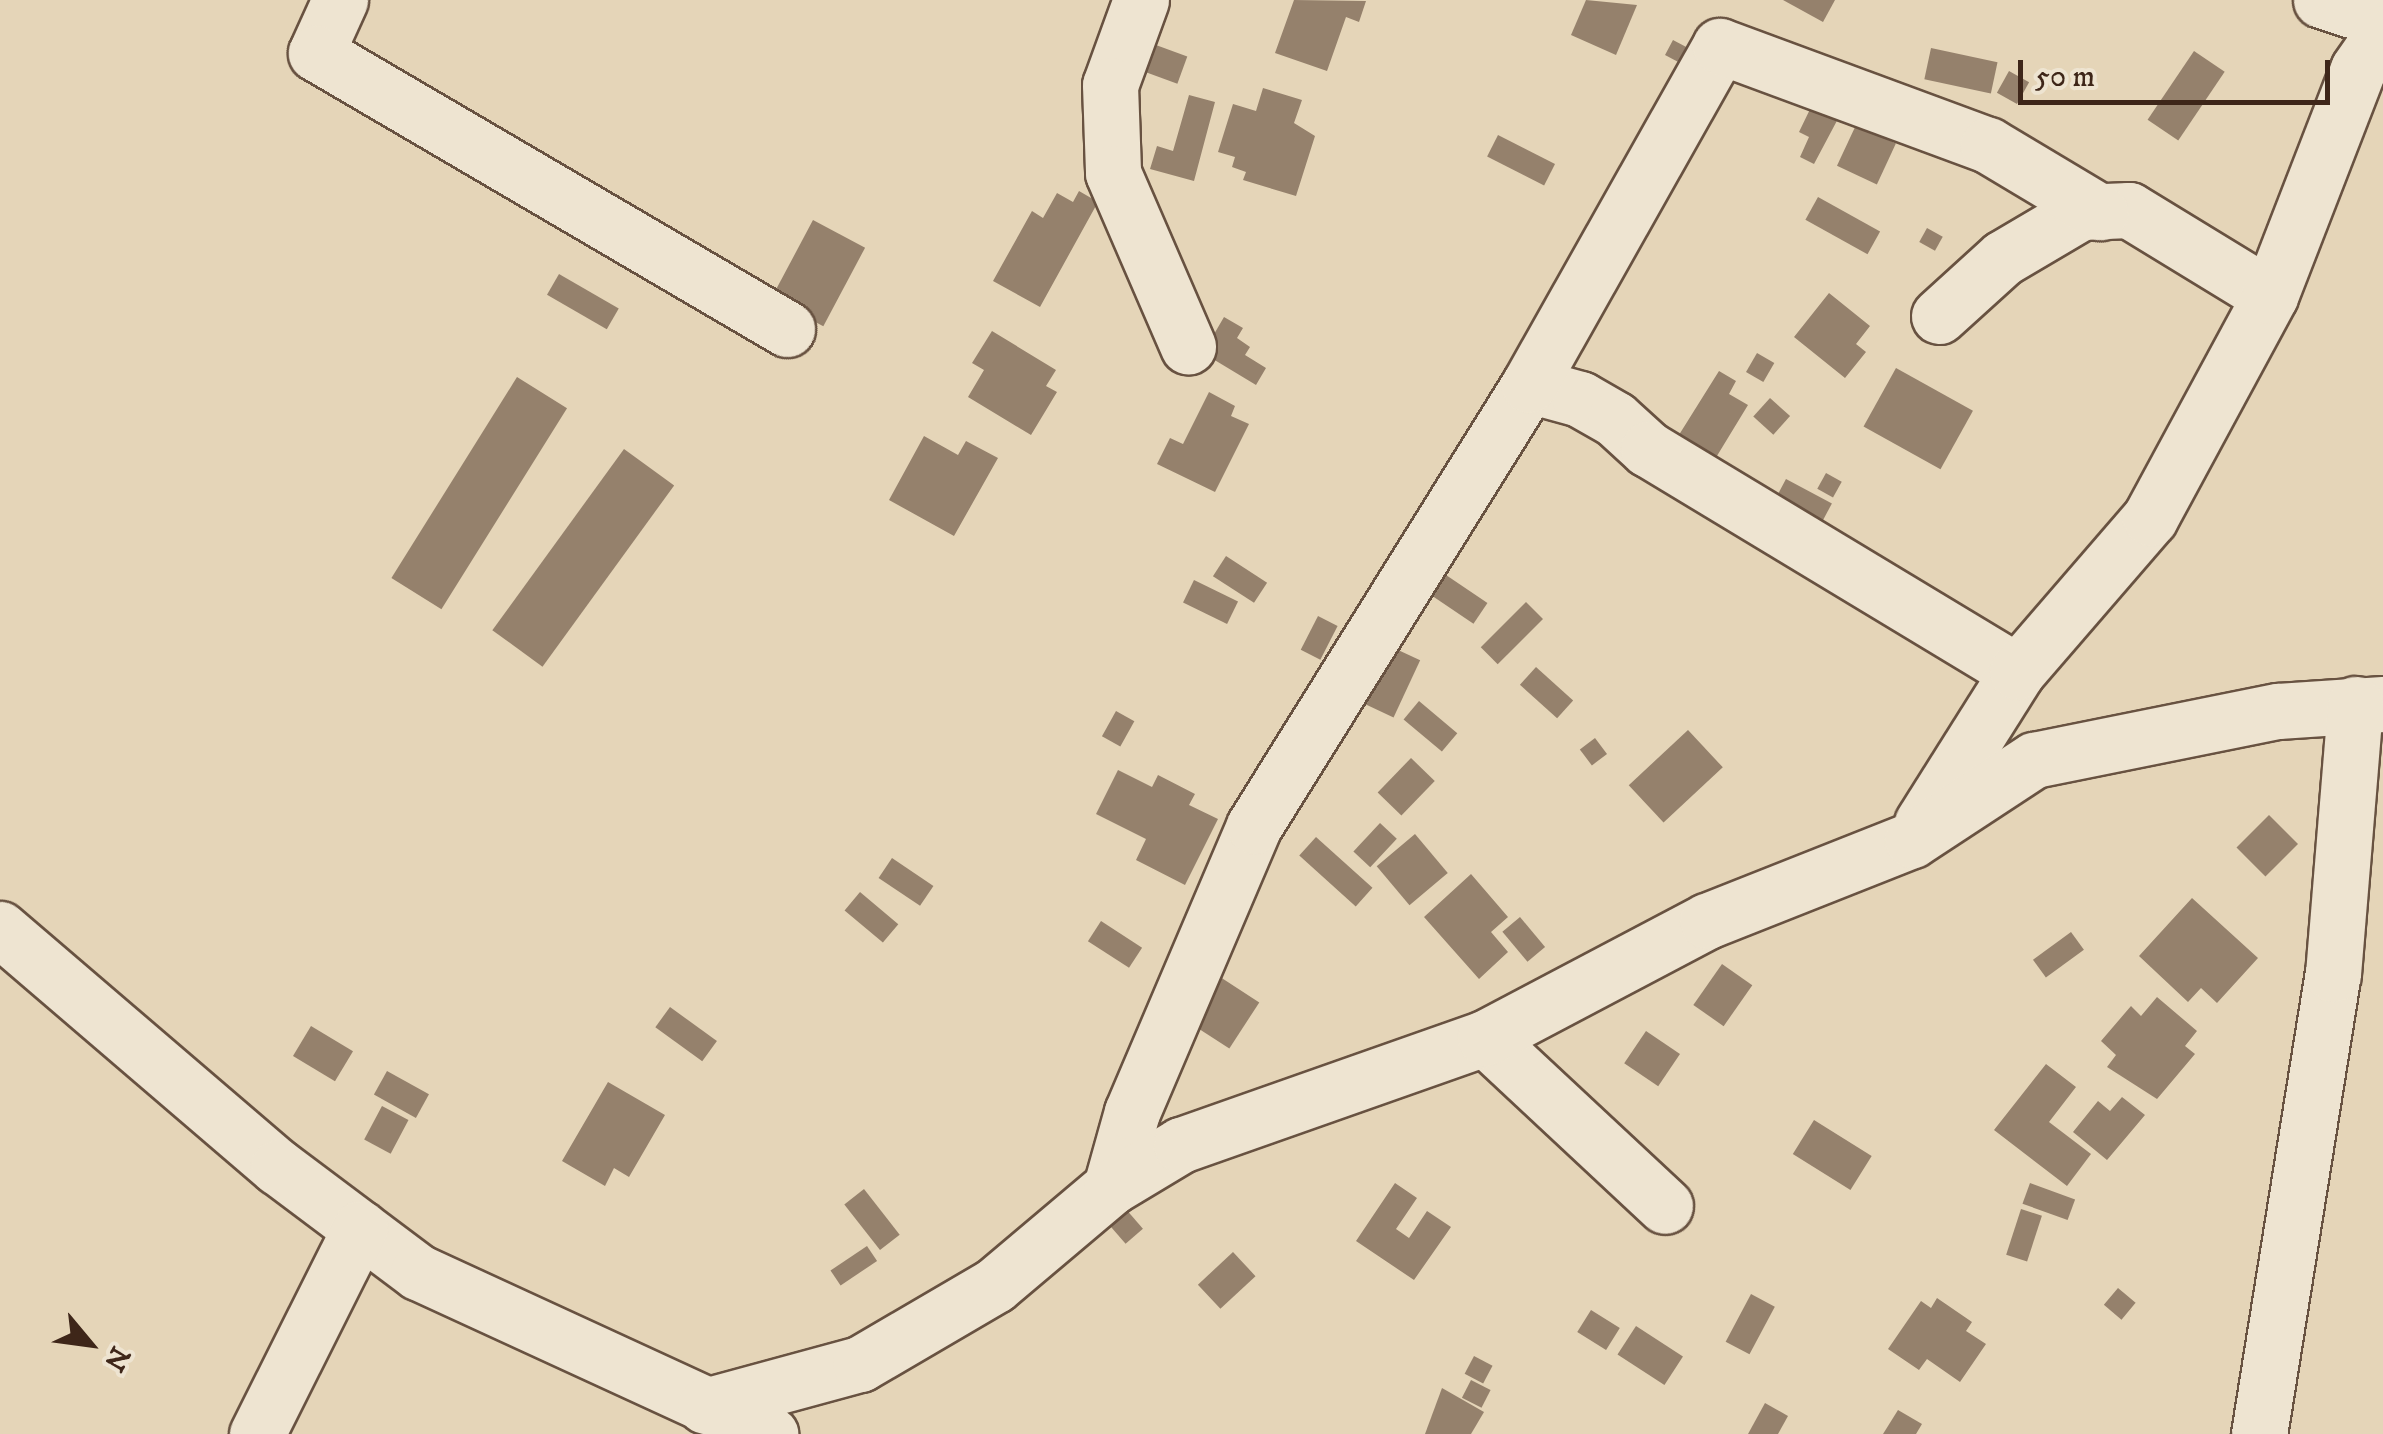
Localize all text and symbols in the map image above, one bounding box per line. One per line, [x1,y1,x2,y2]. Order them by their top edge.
scale bar [2023,40,2336,102]
text: 50 m [2035,59,2095,96]
north arrow [40,1294,140,1394]
text: N [96,1340,138,1377]

